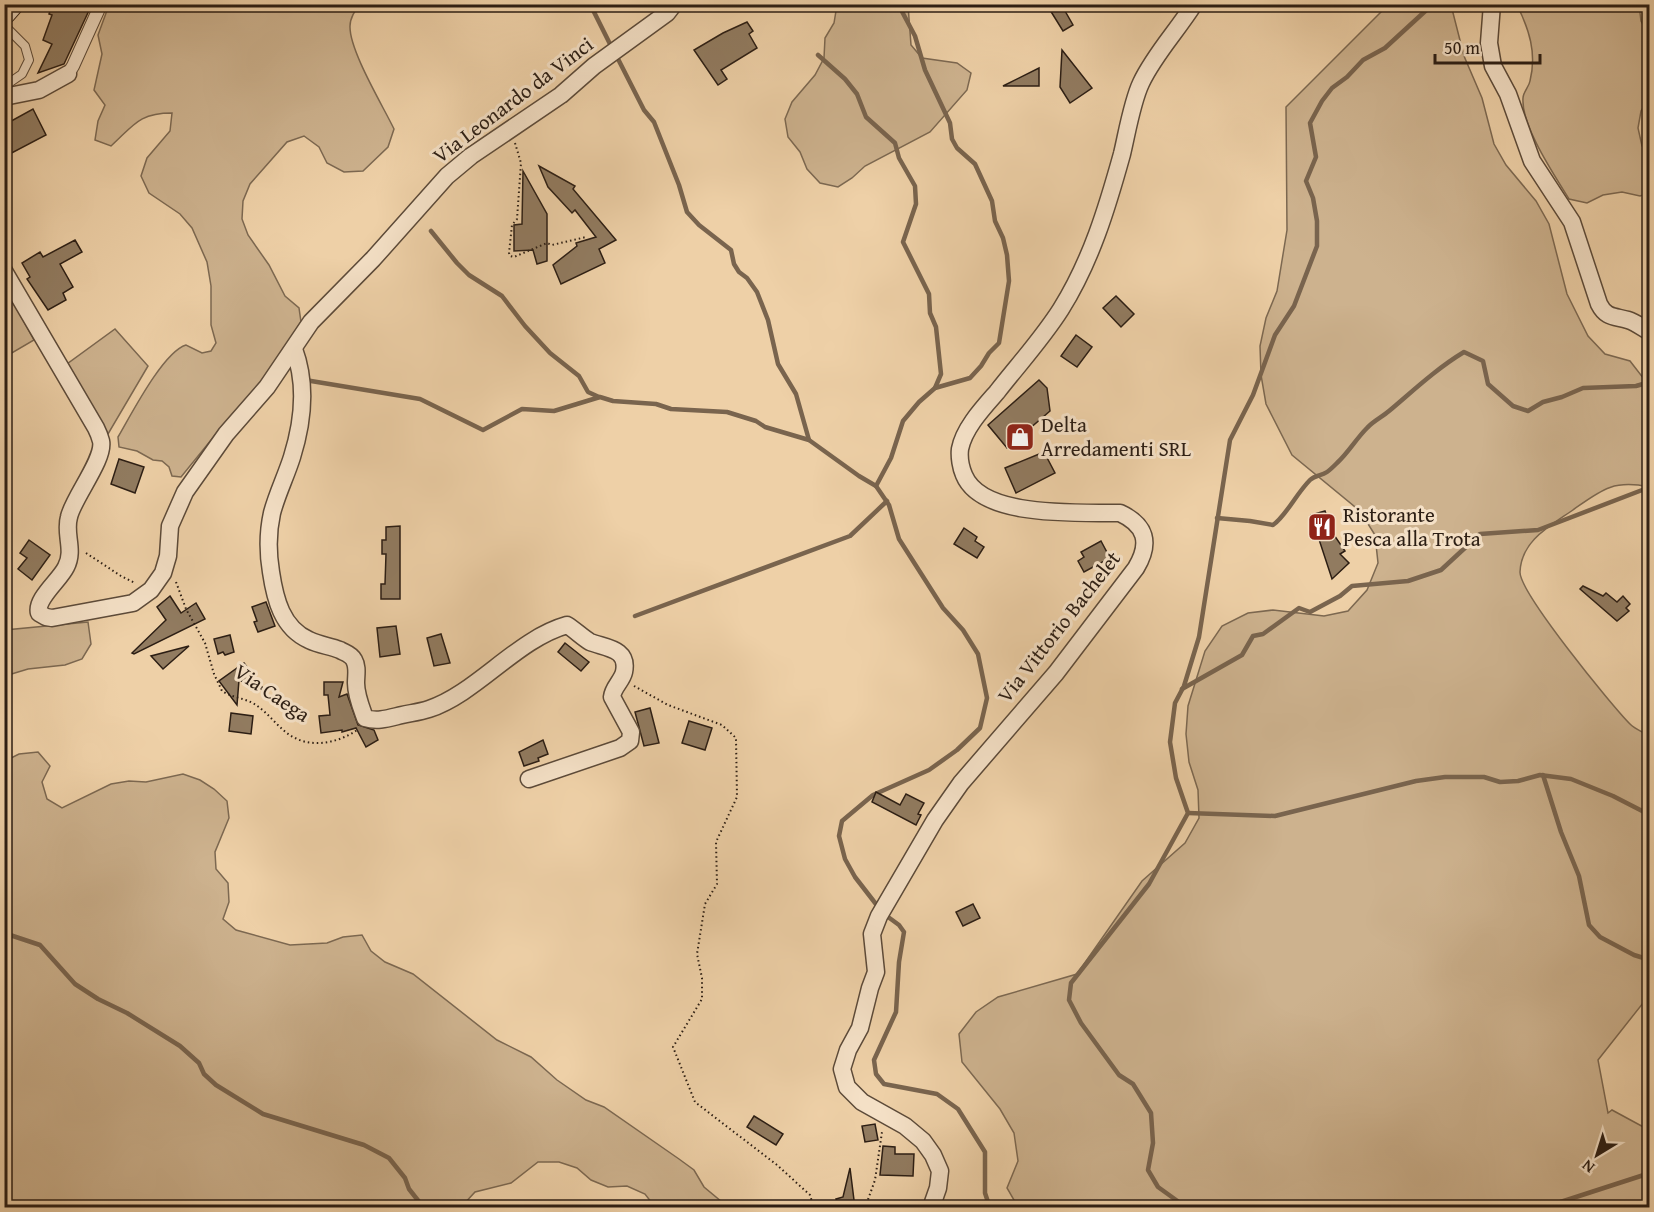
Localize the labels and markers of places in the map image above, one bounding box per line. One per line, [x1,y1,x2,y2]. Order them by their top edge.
place label: Delta Arredamenti SRL [1041,409,1191,464]
shop icon: Delta Arredamenti SRL [1004,421,1036,453]
place label: Ristorante Pesca alla Trota [1343,499,1481,554]
restaurant icon: Ristorante Pesca alla Trota [1306,511,1338,543]

